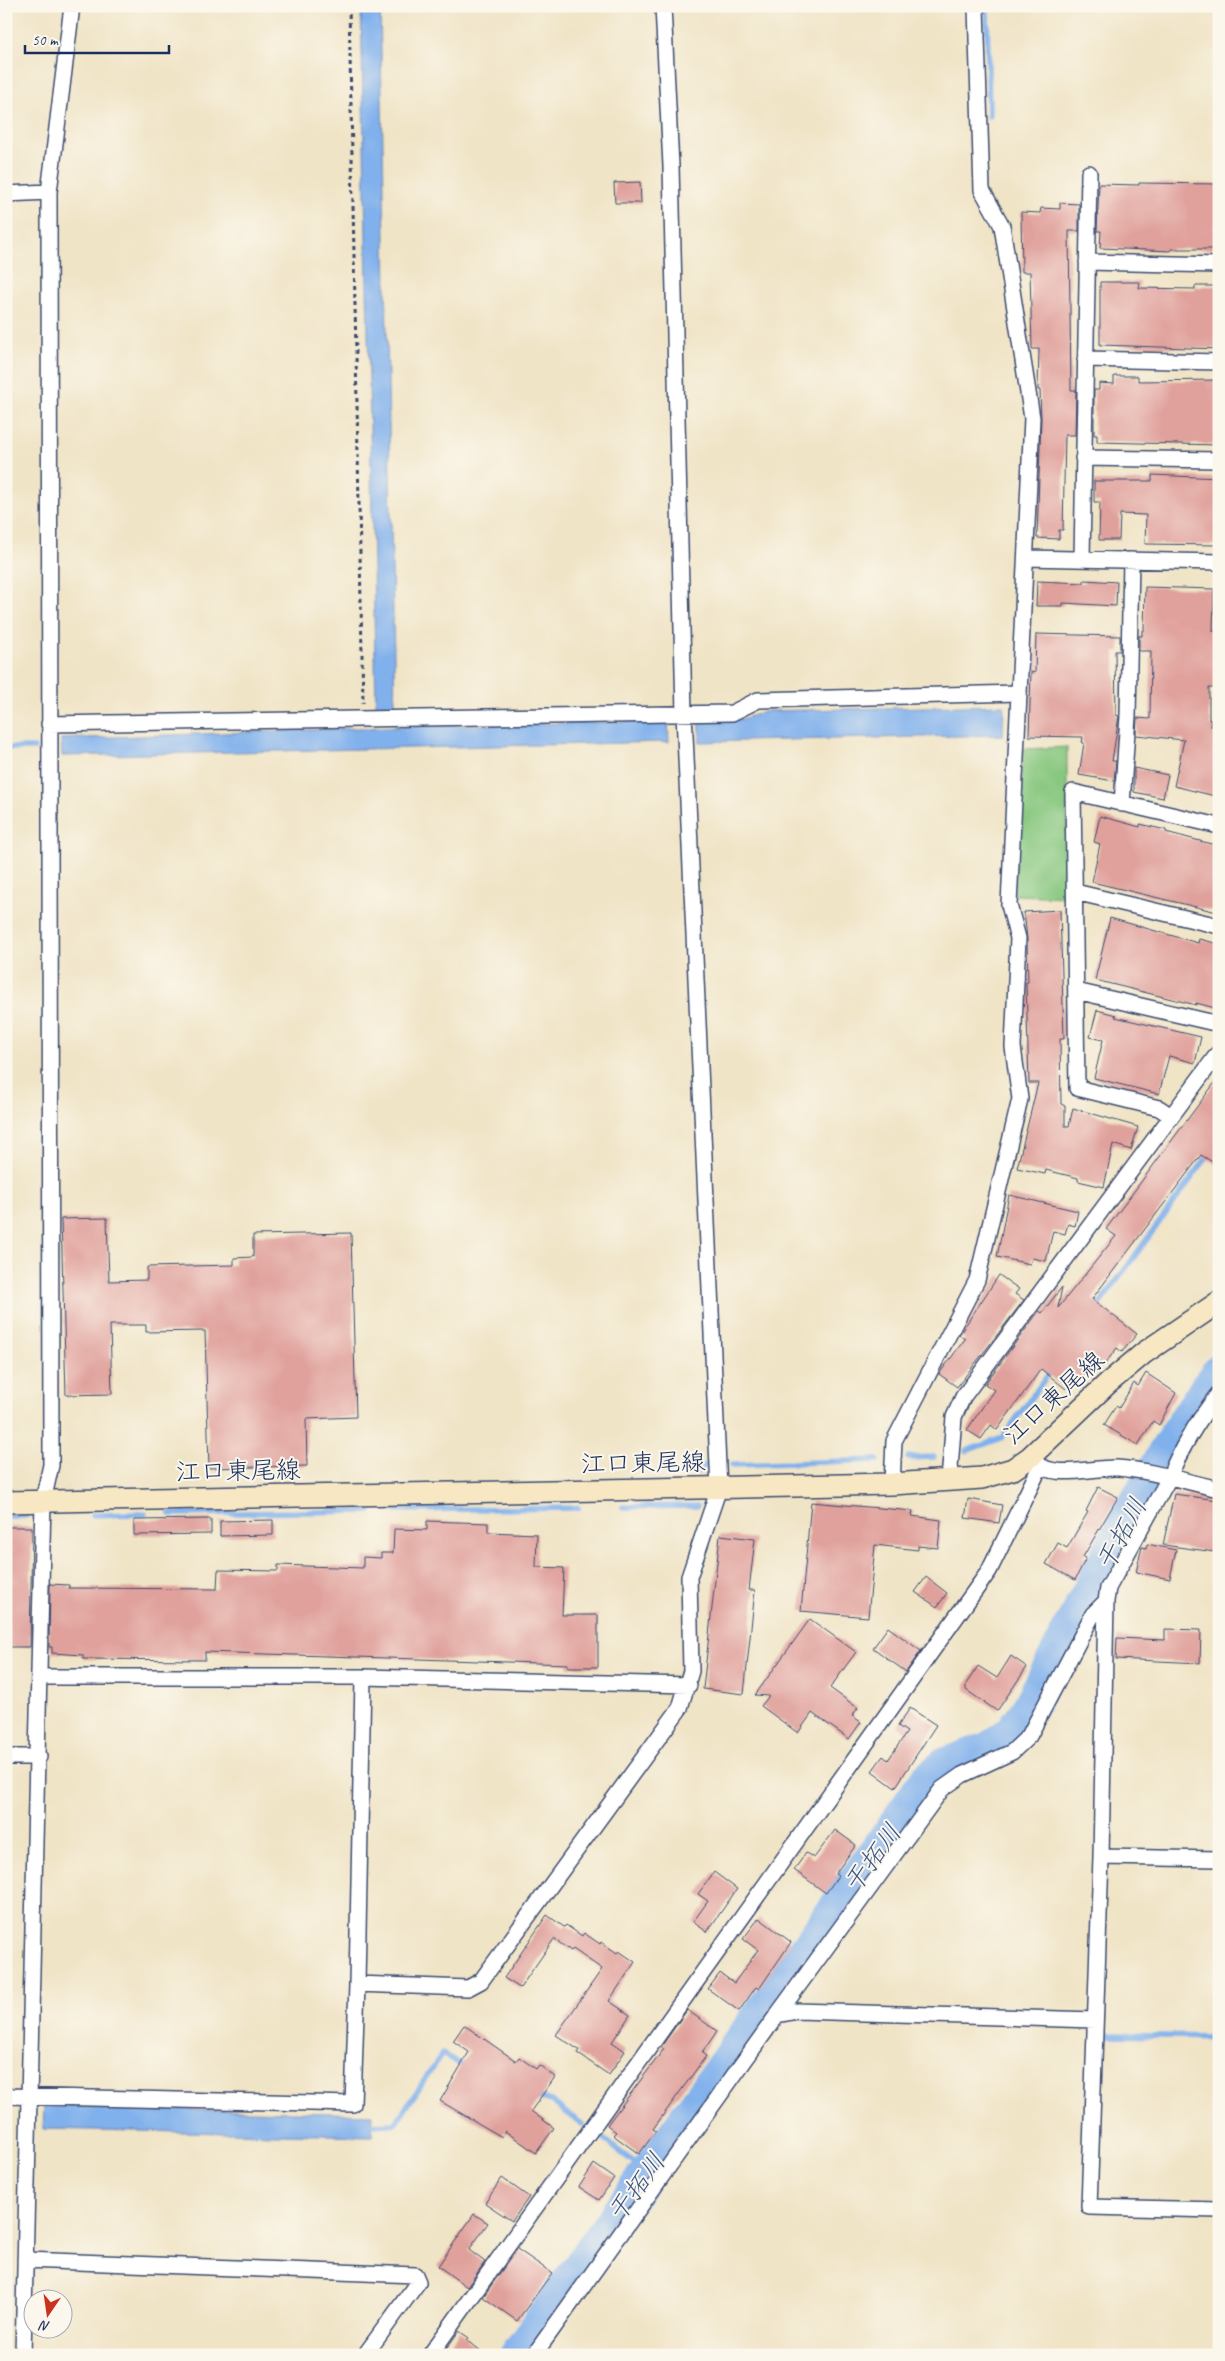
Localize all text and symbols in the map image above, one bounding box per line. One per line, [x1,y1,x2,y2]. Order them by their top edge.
scale bar [25,22,169,54]
text: 50 m [32,31,59,50]
street label: 江口東尾線 [997,1344,1111,1451]
street label: 江口東尾線 [580,1446,706,1480]
street label: 江口東尾線 [175,1454,301,1488]
water label: 干拓川 [1089,1492,1154,1576]
water label: 干拓川 [836,1817,909,1900]
water label: 干拓川 [600,2146,673,2229]
north arrow [22,2288,72,2338]
text: N [37,2316,51,2335]

